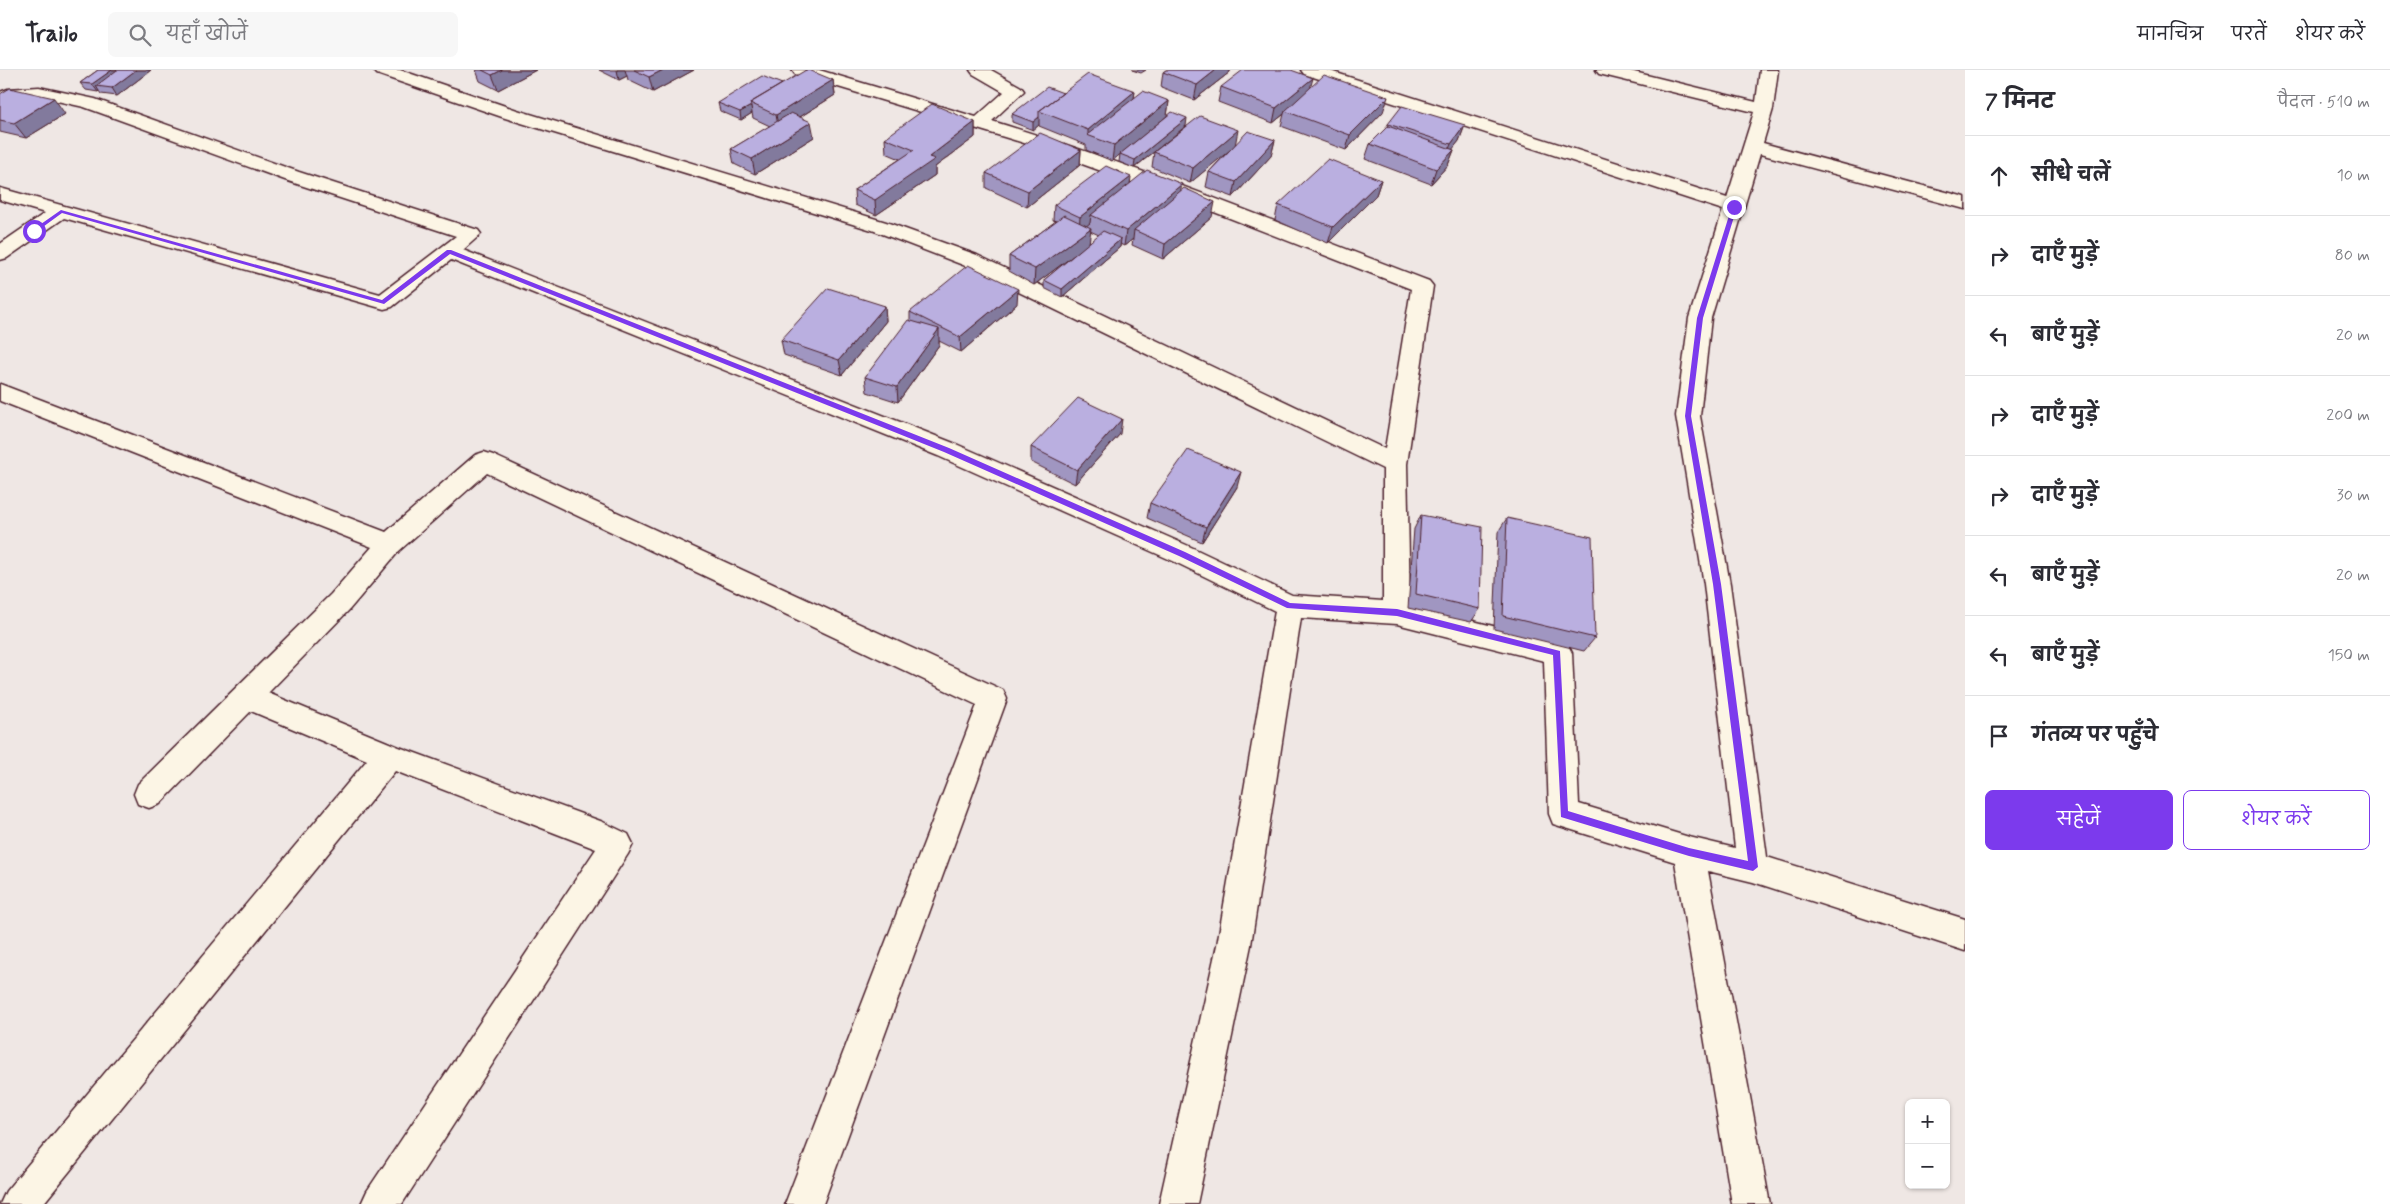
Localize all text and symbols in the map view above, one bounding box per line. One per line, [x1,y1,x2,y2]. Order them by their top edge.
search box [108,12,458,57]
text: Trailo [25,19,78,50]
icon: search [126,21,154,49]
text: यहाँ खोजें [166,22,248,47]
text: मानचित्र [2137,23,2203,47]
text: परतें [2231,23,2267,47]
text: शेयर करें [2295,23,2365,47]
text: 7 मिनट [1985,88,2054,116]
text: पैदल · 510 m [2278,92,2370,113]
icon: ahead [1985,162,2013,190]
text: सीधे चलें [2032,163,2110,188]
text: 10 m [2337,165,2370,186]
route end [1723,196,1746,219]
route start [23,220,46,243]
icon: right [1985,242,2013,270]
text: दाएँ मुड़ें [2032,243,2098,268]
text: 80 m [2335,245,2370,266]
icon: left [1985,322,2013,350]
text: बाएँ मुड़ें [2032,323,2099,348]
text: 20 m [2336,325,2370,346]
icon: right [1985,402,2013,430]
text: दाएँ मुड़ें [2032,403,2098,428]
text: 200 m [2326,405,2370,426]
icon: right [1985,482,2013,510]
text: दाएँ मुड़ें [2032,483,2098,508]
text: 30 m [2337,485,2370,506]
icon: left [1985,562,2013,590]
text: बाएँ मुड़ें [2032,563,2099,588]
text: 20 m [2336,565,2370,586]
icon: left [1985,642,2013,670]
text: बाएँ मुड़ें [2032,643,2099,668]
text: 150 m [2328,645,2370,666]
icon: arrive [1985,722,2013,750]
text: गंतव्य पर पहुँचे [2032,723,2158,748]
button: सहेजें [1985,790,2173,850]
button: शेयर करें [2183,790,2370,850]
map controls [1905,1099,1950,1189]
button: + [1905,1099,1950,1144]
button: − [1905,1144,1950,1189]

